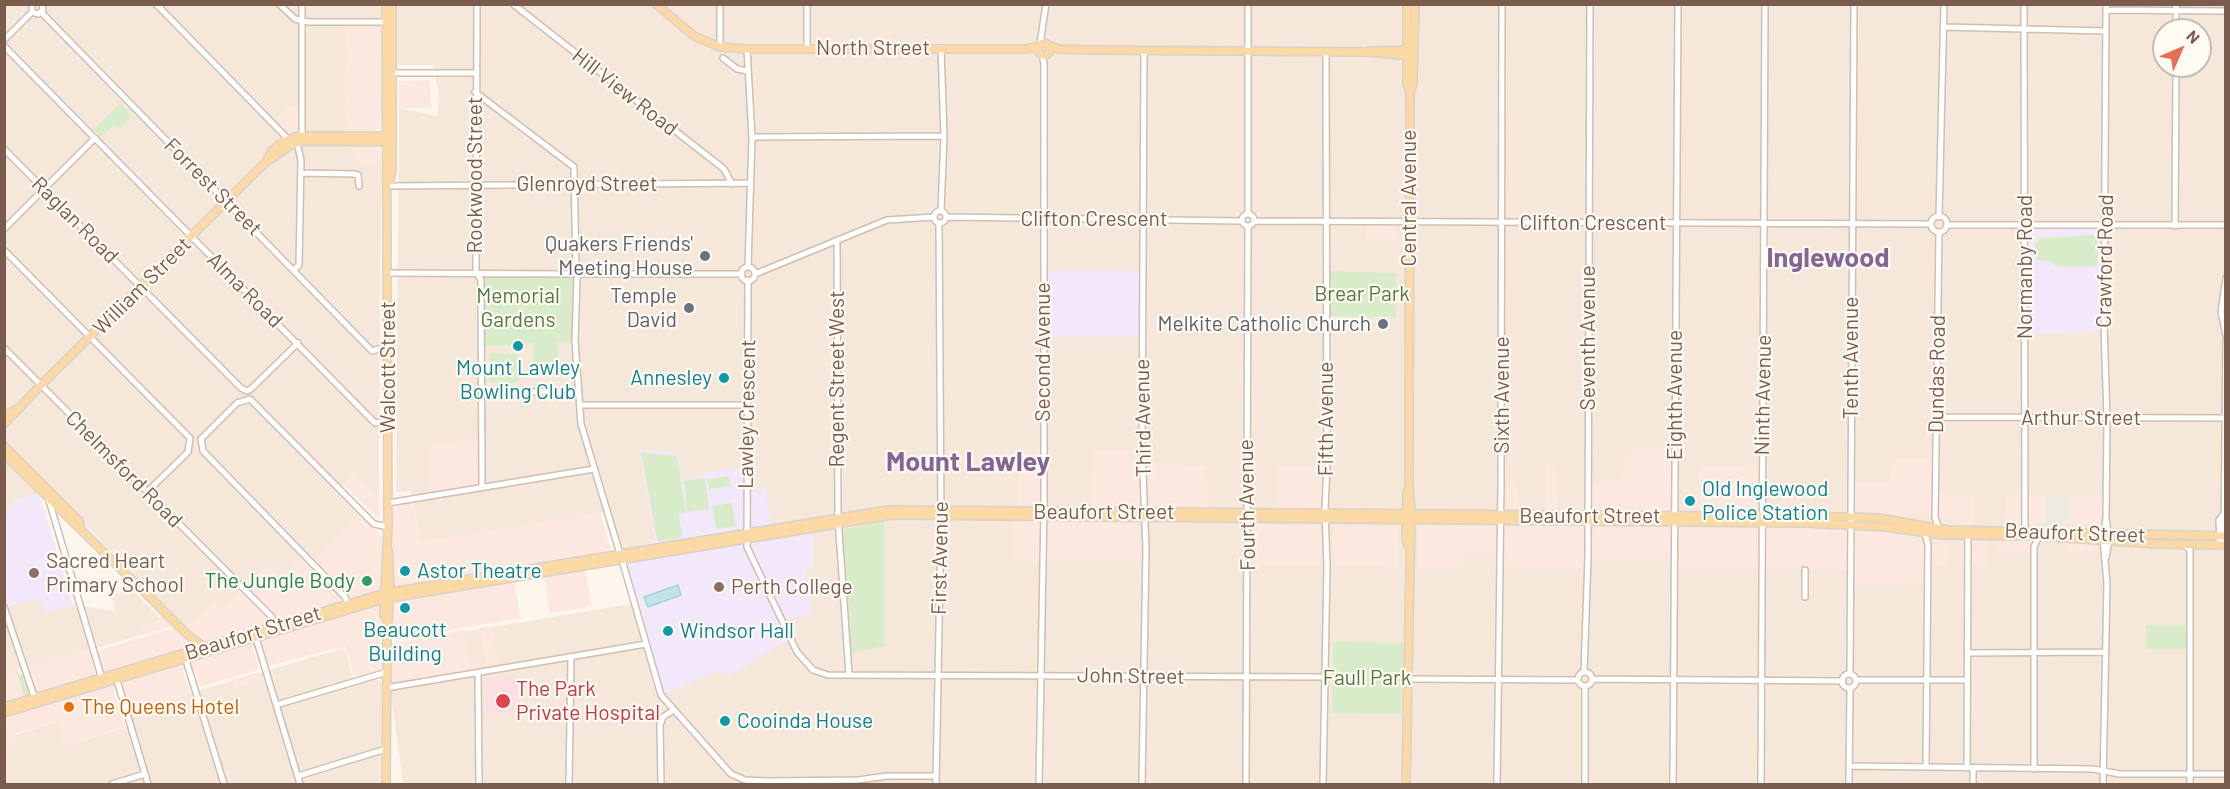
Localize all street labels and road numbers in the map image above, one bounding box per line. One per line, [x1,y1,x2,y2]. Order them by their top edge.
street label: North Street [816,35,930,61]
street label: Hill View Road [567,43,683,141]
street label: Rookwood Street [462,97,488,253]
street label: Central Avenue [1396,130,1422,266]
street label: Forrest Street [159,133,267,241]
street label: Raglan Road [26,171,124,269]
street label: Glenroyd Street [516,171,658,197]
street label: Crawford Road [2091,194,2119,328]
street label: Normanby Road [2012,195,2038,339]
street label: Clifton Crescent [1020,206,1168,232]
street label: Clifton Crescent [1519,210,1667,236]
street label: William Street [88,232,196,340]
street label: Alma Road [202,247,288,333]
street label: Seventh Avenue [1575,265,1601,411]
street label: Second Avenue [1030,282,1056,422]
street label: Regent Street West [824,290,850,468]
street label: Tenth Avenue [1838,297,1864,419]
street label: Walcott Street [375,301,401,433]
street label: Dundas Road [1923,315,1951,433]
street label: Eighth Avenue [1662,330,1688,460]
street label: Ninth Avenue [1749,334,1777,456]
street label: Sixth Avenue [1489,336,1515,454]
street label: Lawley Crescent [733,339,761,489]
street label: Third Avenue [1129,359,1157,477]
street label: Fifth Avenue [1313,362,1339,476]
street label: Chelmsford Road [60,405,188,533]
street label: Arthur Street [2021,405,2141,431]
street label: Fourth Avenue [1233,439,1261,571]
street label: Beaufort Street [1033,499,1175,525]
street label: First Avenue [926,501,954,615]
street label: Beaufort Street [1519,503,1661,529]
street label: Beaufort Street [2004,518,2146,548]
street label: Beaufort Street [182,600,324,666]
street label: John Street [1077,662,1185,690]

